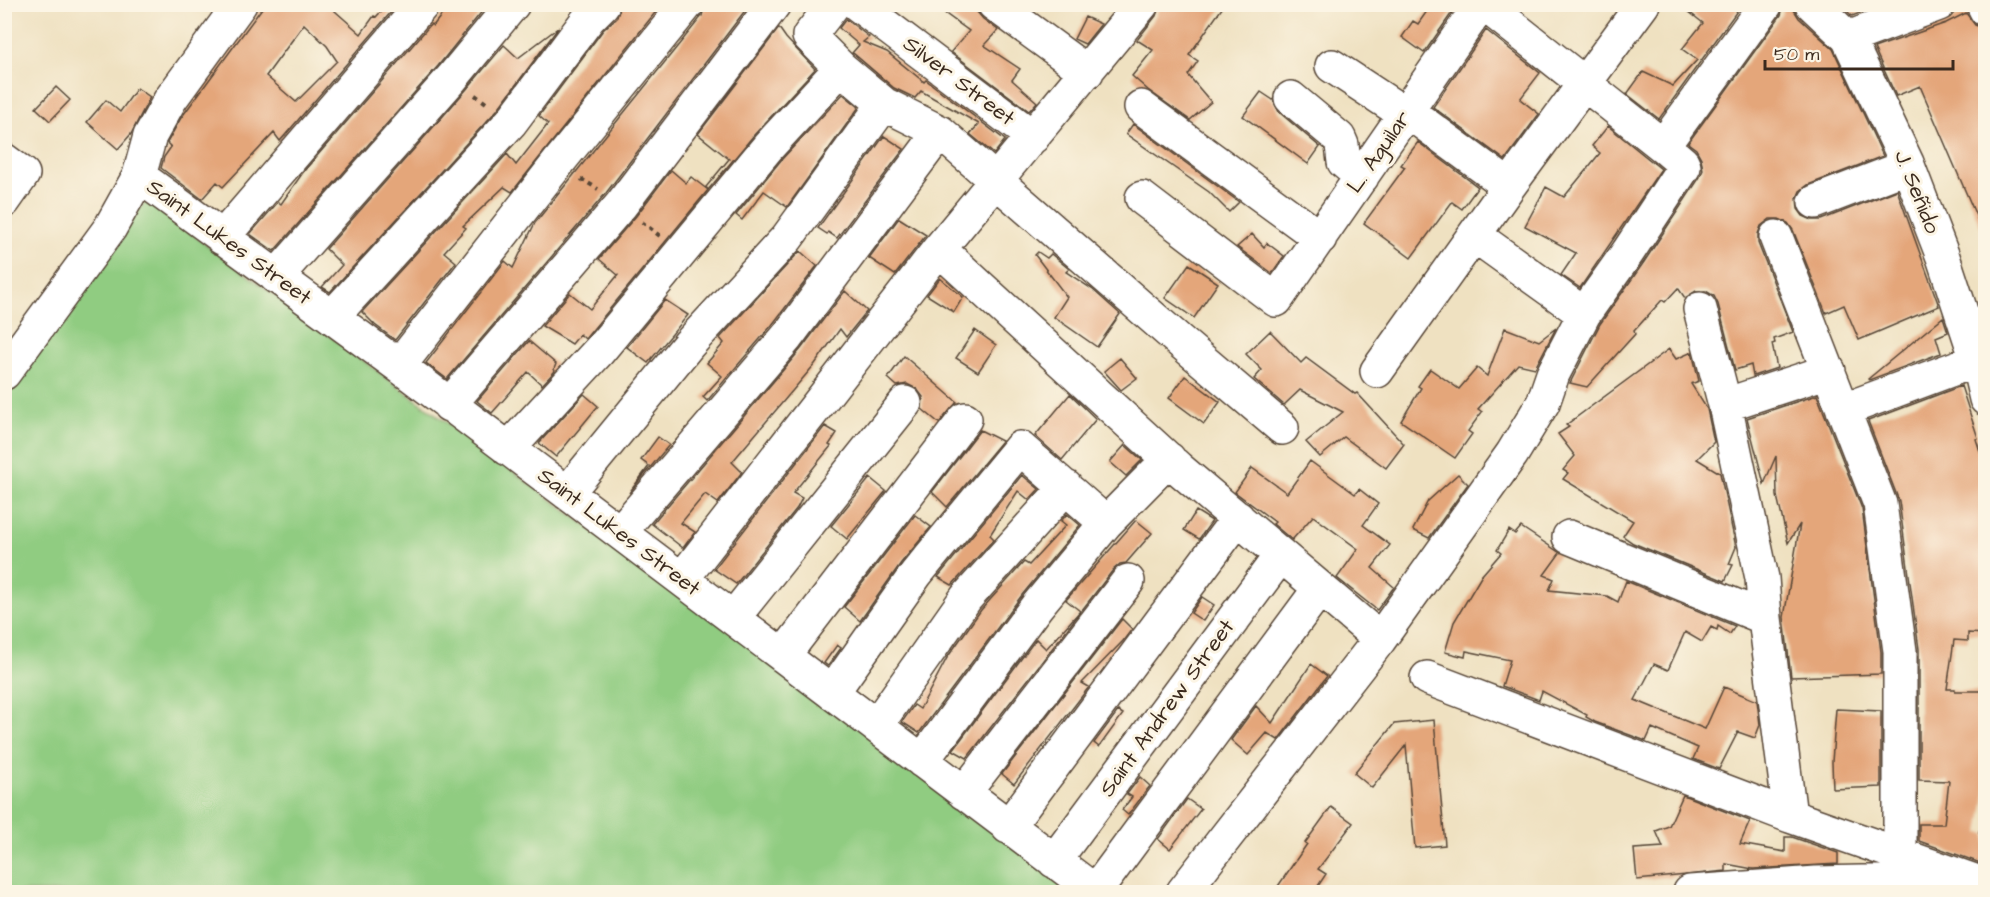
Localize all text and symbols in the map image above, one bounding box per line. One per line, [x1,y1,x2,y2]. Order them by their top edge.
street label: Silver Street [897,29,1022,133]
scale bar [1765,33,1952,71]
text: 50 m [1774,42,1819,67]
street label: L. Aguilar [1339,105,1419,200]
street label: J. Señido [1886,146,1948,239]
street label: Saint Lukes Street [140,172,318,312]
street label: Saint Lukes Street [531,460,707,604]
street label: Saint Andrew Street [1092,613,1242,803]

